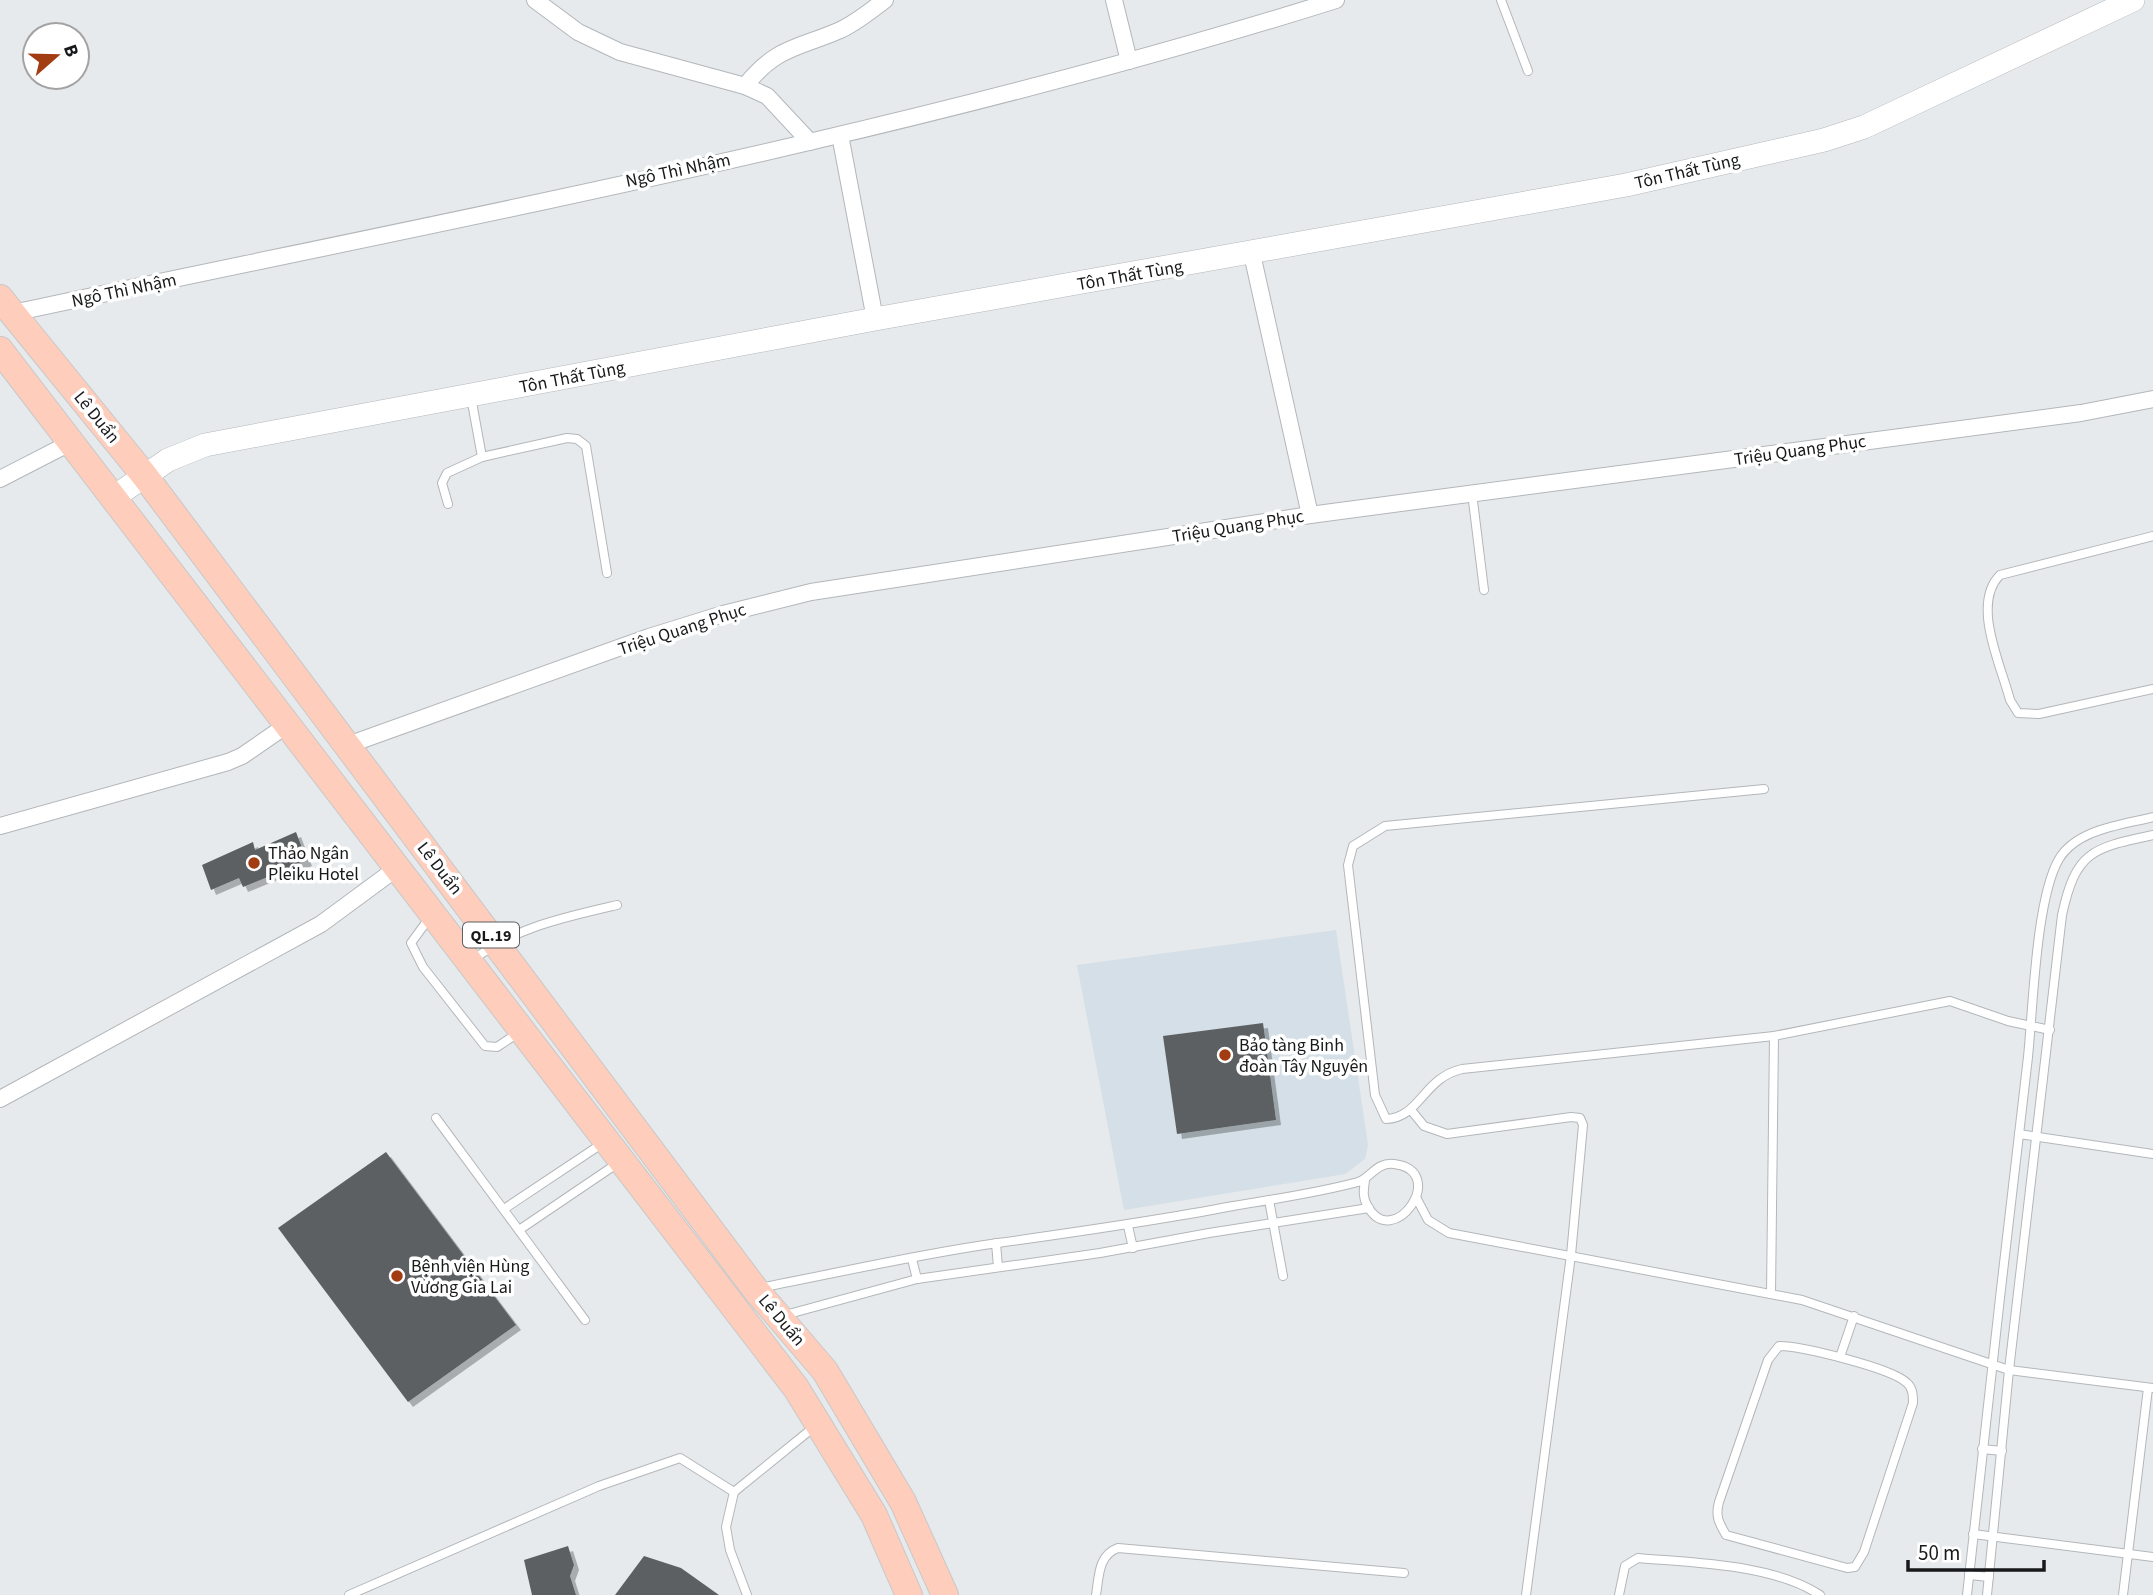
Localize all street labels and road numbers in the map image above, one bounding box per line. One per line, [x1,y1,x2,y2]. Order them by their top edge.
street label: Ngô Thì Nhậm [623,147,733,194]
street label: Tôn Thất Tùng [1632,147,1742,196]
street label: Tôn Thất Tùng [1075,254,1185,297]
street label: Ngô Thì Nhậm [69,267,179,314]
street label: Tôn Thất Tùng [517,355,627,400]
street label: Lê Duẩn [68,386,125,449]
street label: Triệu Quang Phục [1732,429,1868,472]
street label: Triệu Quang Phục [1170,504,1306,549]
street label: Triệu Quang Phục [615,597,749,662]
street label: Lê Duẩn [411,837,468,900]
road number: QL.19 [463,923,519,948]
street label: Lê Duẩn [752,1289,811,1352]

